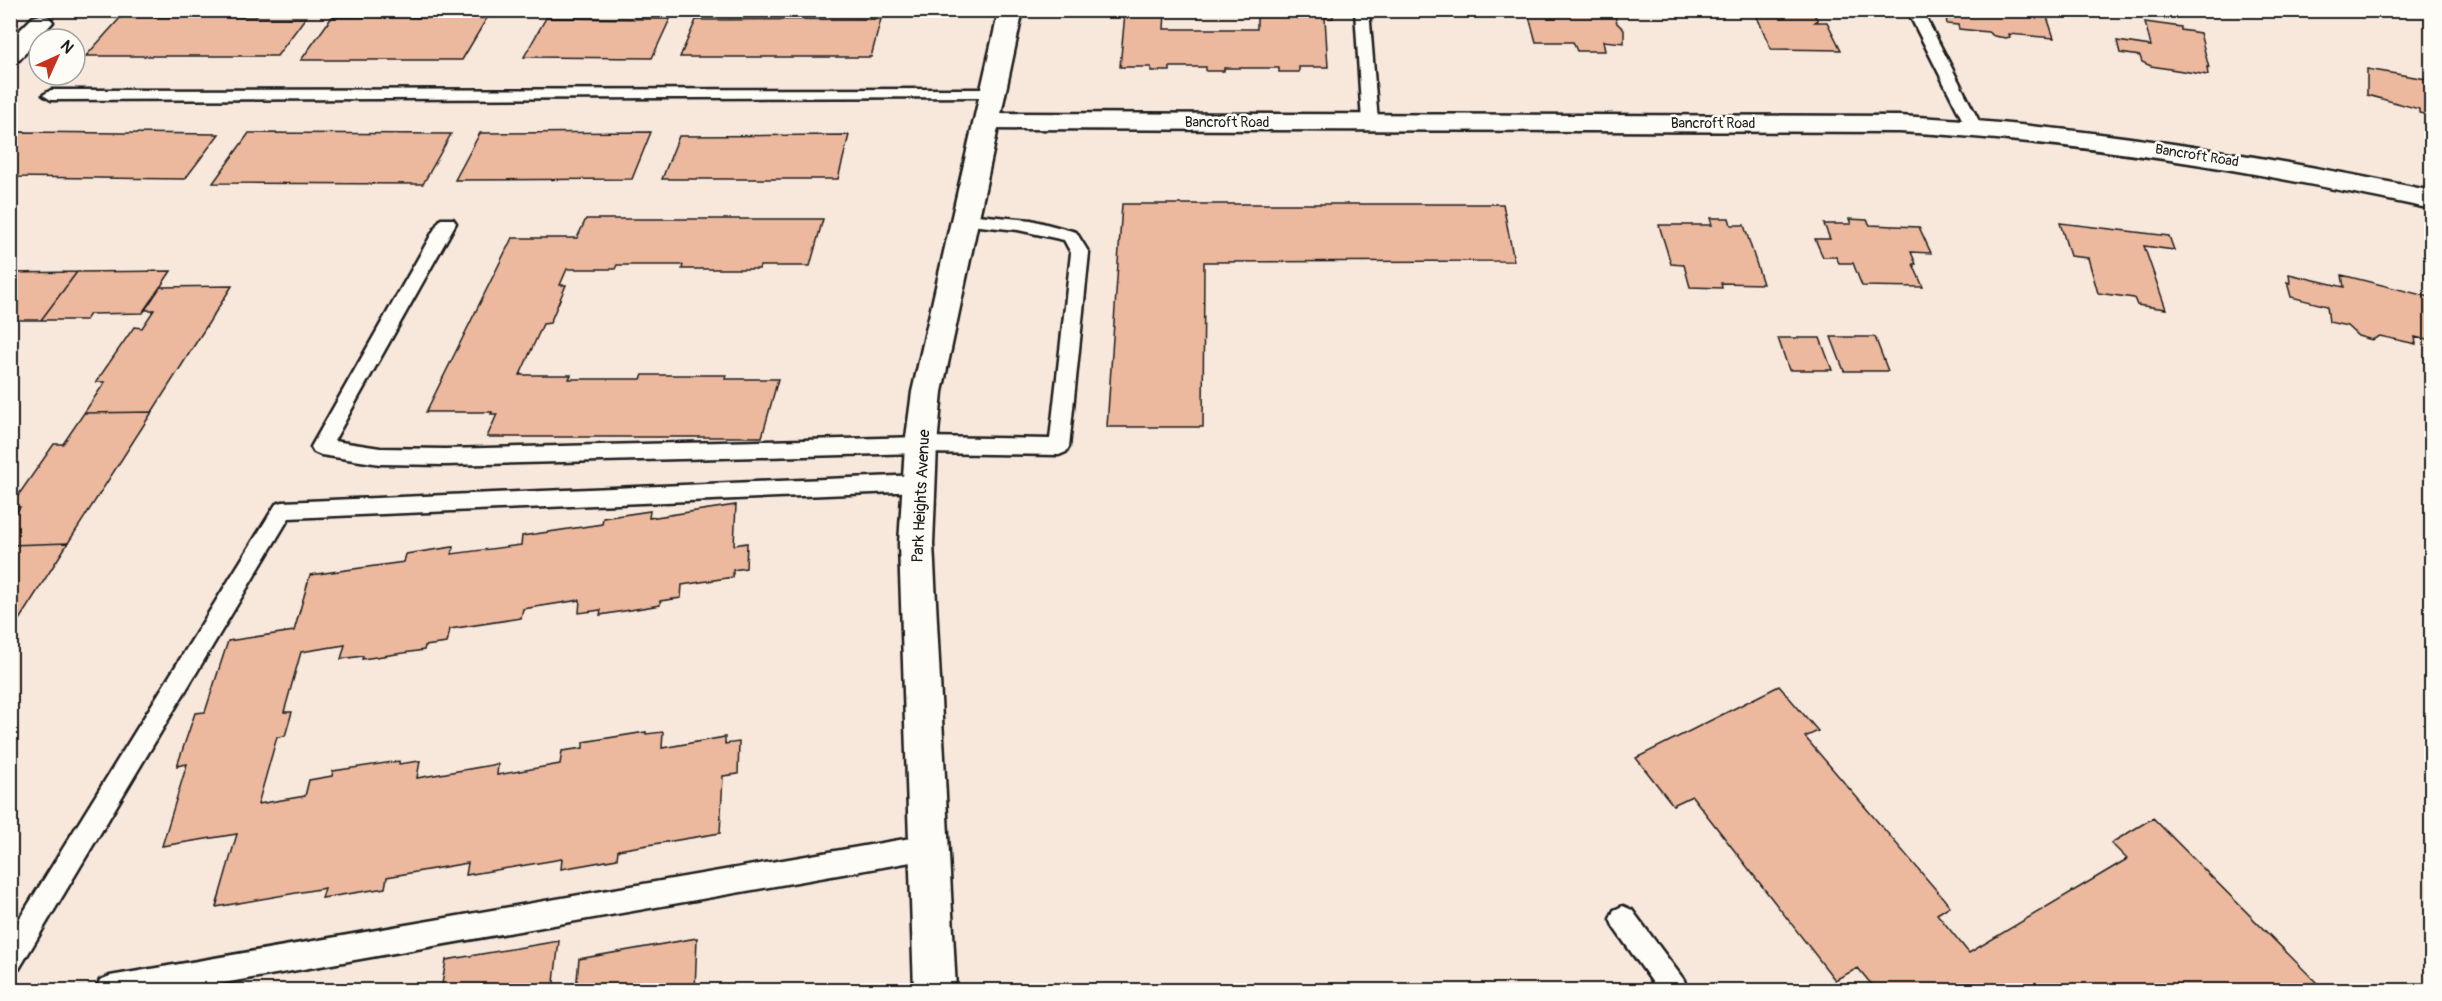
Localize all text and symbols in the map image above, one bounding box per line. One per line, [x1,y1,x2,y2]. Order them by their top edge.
north arrow [27,27,87,87]
text: N [56,36,78,58]
street label: Bancroft Road [1185,114,1269,131]
street label: Bancroft Road [1671,115,1755,132]
street label: Bancroft Road [2154,140,2240,171]
street label: Park Heights Avenue [908,429,934,563]

